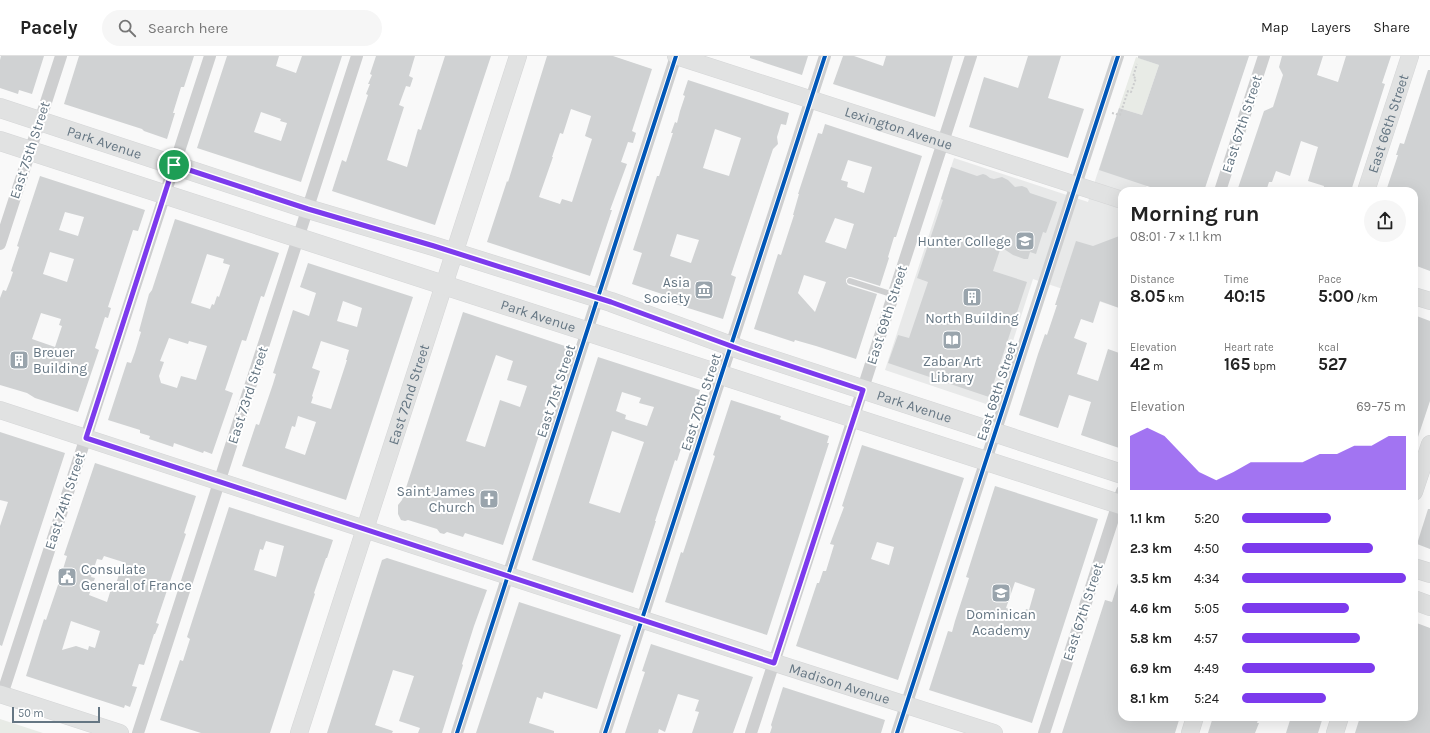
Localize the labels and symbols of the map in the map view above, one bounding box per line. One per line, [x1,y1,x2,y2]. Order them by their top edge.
street label: East 66th Street [1364,72,1412,175]
street label: East 67th Street [1218,73,1266,175]
street label: East 75th Street [6,99,54,201]
street label: Lexington Avenue [843,103,955,153]
street label: Park Avenue [65,122,144,162]
pin [157,148,191,182]
school or university icon: Hunter College [1014,230,1036,252]
place label: Hunter College [918,233,1011,250]
street label: East 69th Street [863,263,911,367]
place label: Asia Society [644,274,690,307]
museum icon: Asia Society [693,279,715,301]
building icon: North Building [961,286,983,308]
street label: Park Avenue [499,296,578,336]
place label: North Building [925,310,1019,327]
library icon: Zabar Art Library [941,329,963,351]
street label: East 68th Street [973,339,1021,443]
street label: East 72nd Street [384,342,433,447]
street label: East 71st Street [533,342,579,440]
place label: Breuer Building [33,344,87,377]
street label: East 73rd Street [224,344,272,446]
building icon: Breuer Building [8,349,30,371]
street label: East 70th Street [677,351,725,453]
place label: Zabar Art Library [923,353,981,386]
street label: Park Avenue [875,386,954,426]
street label: East 74th Street [41,450,89,552]
place label: Saint James Church [397,483,475,516]
church icon: Saint James Church [478,488,500,510]
place label: Consulate General of France [81,561,192,594]
street label: East 67th Street [1059,561,1107,663]
public building icon: Consulate General of France [56,566,78,588]
school or university icon: Dominican Academy [990,582,1012,604]
place label: Dominican Academy [966,606,1036,639]
street label: Madison Avenue [787,659,892,708]
scale bar [12,705,100,724]

